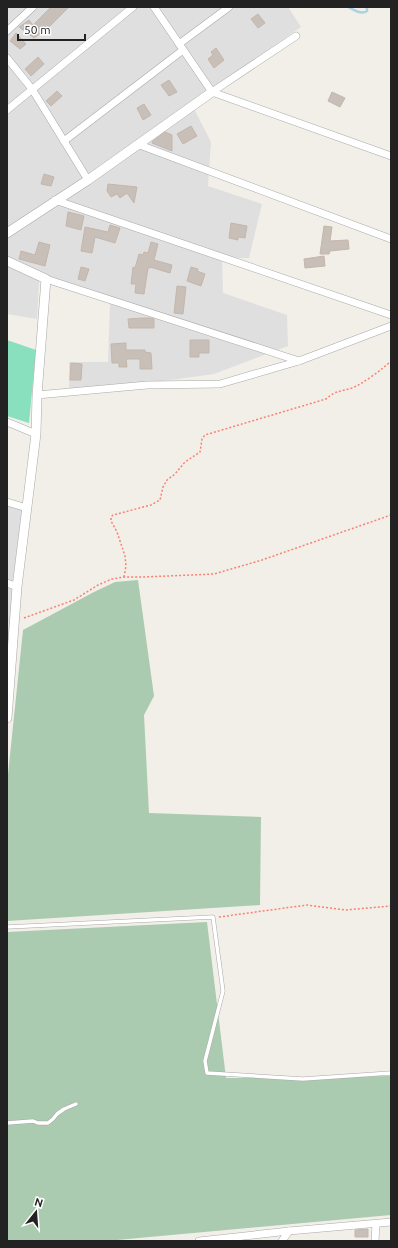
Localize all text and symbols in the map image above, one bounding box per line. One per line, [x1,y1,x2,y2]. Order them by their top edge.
scale bar [18,16,85,42]
text: 50 m [24,23,51,36]
north arrow [16,1192,56,1232]
text: N [33,1195,45,1209]

